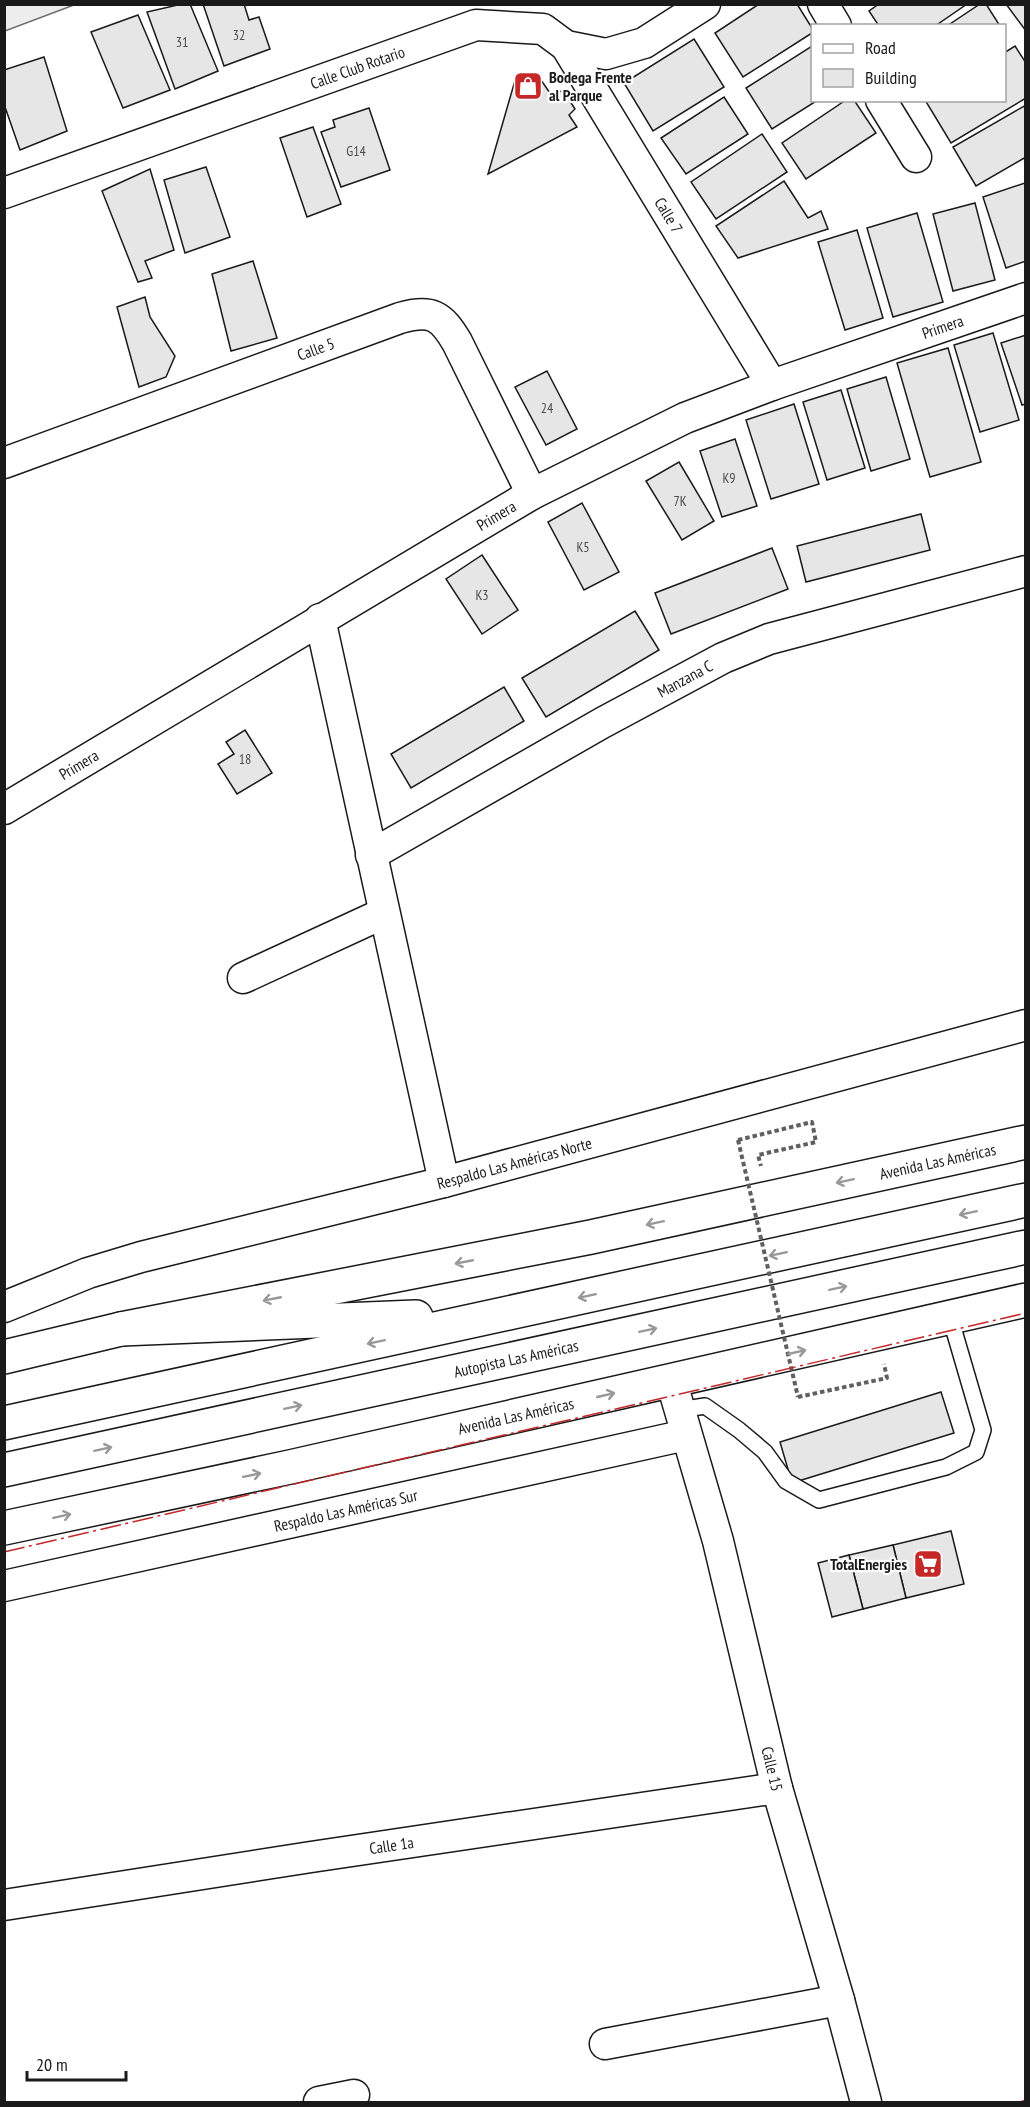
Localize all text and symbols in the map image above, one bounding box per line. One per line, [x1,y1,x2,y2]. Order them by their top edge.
legend [811,24,1006,102]
house number: 32 [233,26,245,44]
house number: 31 [176,33,188,51]
text: Road [865,36,896,59]
street label: Calle Club Rotario [307,41,407,93]
text: Building [865,66,917,89]
place label: Bodega Frente al Parque [549,67,632,105]
shop icon: Bodega Frente al Parque [512,70,544,102]
house number: G14 [346,142,366,160]
street label: Calle 7 [650,194,687,237]
street label: Primera [919,310,966,343]
street label: Calle 5 [294,333,337,365]
house number: 24 [541,399,554,417]
house number: K9 [722,469,736,487]
house number: 7K [673,492,687,510]
street label: Primera [473,496,519,535]
house number: K5 [576,538,590,556]
house number: K3 [475,586,489,604]
street label: Manzana C [654,656,716,702]
street label: Primera [55,745,102,784]
house number: 18 [239,750,251,768]
street label: Respaldo Las Américas Norte [435,1133,594,1193]
street label: Avenida Las Américas [878,1139,998,1184]
one-way arrow [836,1176,855,1188]
one-way arrow [959,1207,978,1219]
one-way arrow [646,1218,665,1229]
one-way arrow [769,1249,788,1260]
one-way arrow [455,1257,474,1268]
one-way arrow [829,1282,848,1294]
one-way arrow [578,1291,598,1302]
one-way arrow [263,1294,283,1305]
one-way arrow [638,1324,657,1335]
street label: Autopista Las Américas [452,1335,580,1382]
one-way arrow [367,1337,387,1348]
one-way arrow [787,1345,806,1357]
one-way arrow [596,1389,616,1400]
street label: Avenida Las Américas [456,1393,576,1439]
one-way arrow [283,1401,302,1413]
one-way arrow [92,1443,112,1454]
one-way arrow [242,1469,262,1480]
street label: Respaldo Las Américas Sur [272,1485,420,1536]
one-way arrow [51,1510,71,1521]
supermarket icon: TotalEnergies [912,1548,944,1580]
place label: TotalEnergies [830,1554,907,1574]
street label: Calle 15 [757,1744,787,1793]
street label: Calle 1a [368,1832,415,1858]
scale bar [27,2044,126,2082]
text: 20 m [36,2053,68,2076]

